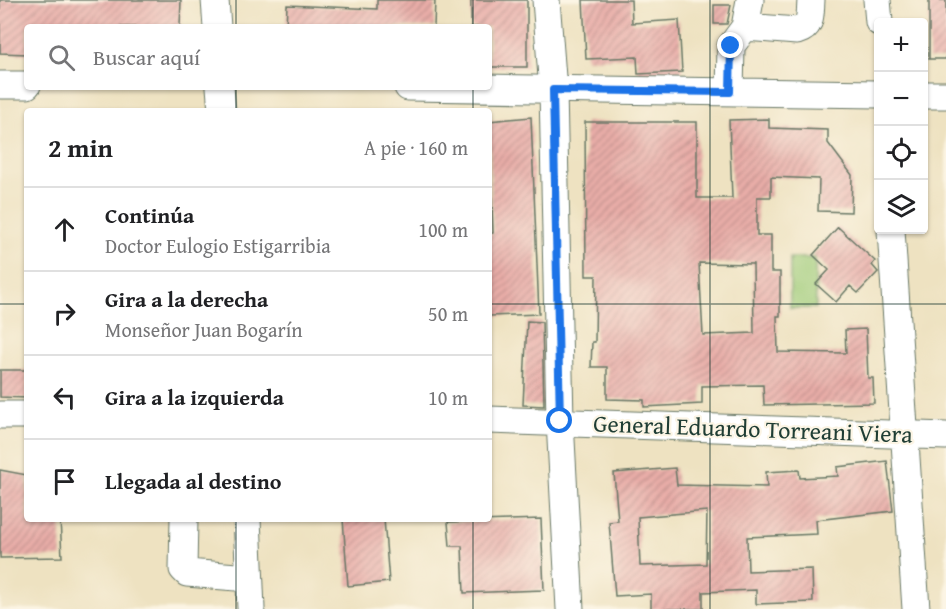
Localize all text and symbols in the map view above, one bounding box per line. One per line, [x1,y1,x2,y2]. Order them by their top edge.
map controls [874,18,928,234]
button: + [874,18,928,72]
search box [24,24,492,90]
route end [717,32,743,58]
icon: search [45,41,78,74]
text: Buscar aquí [93,41,200,73]
button: − [874,72,928,126]
button: locate [874,126,928,180]
text: 2 min [48,128,113,167]
text: A pie · 160 m [364,133,468,162]
button: layers [874,180,928,234]
text: Continúa [105,199,194,231]
icon: ahead [48,213,81,246]
text: 100 m [418,215,468,244]
text: Doctor Eulogio Estigarribia [105,231,331,260]
text: Gira a la derecha [105,283,268,315]
icon: right [48,297,81,330]
text: 50 m [428,299,468,328]
text: Monseñor Juan Bogarín [105,315,302,344]
icon: left [48,381,81,414]
text: Gira a la izquierda [105,381,284,413]
text: 10 m [428,383,468,412]
street label: General Eduardo Torreani Viera [593,405,914,452]
route start [546,407,572,433]
icon: arrive [48,465,81,498]
text: Llegada al destino [105,465,281,497]

